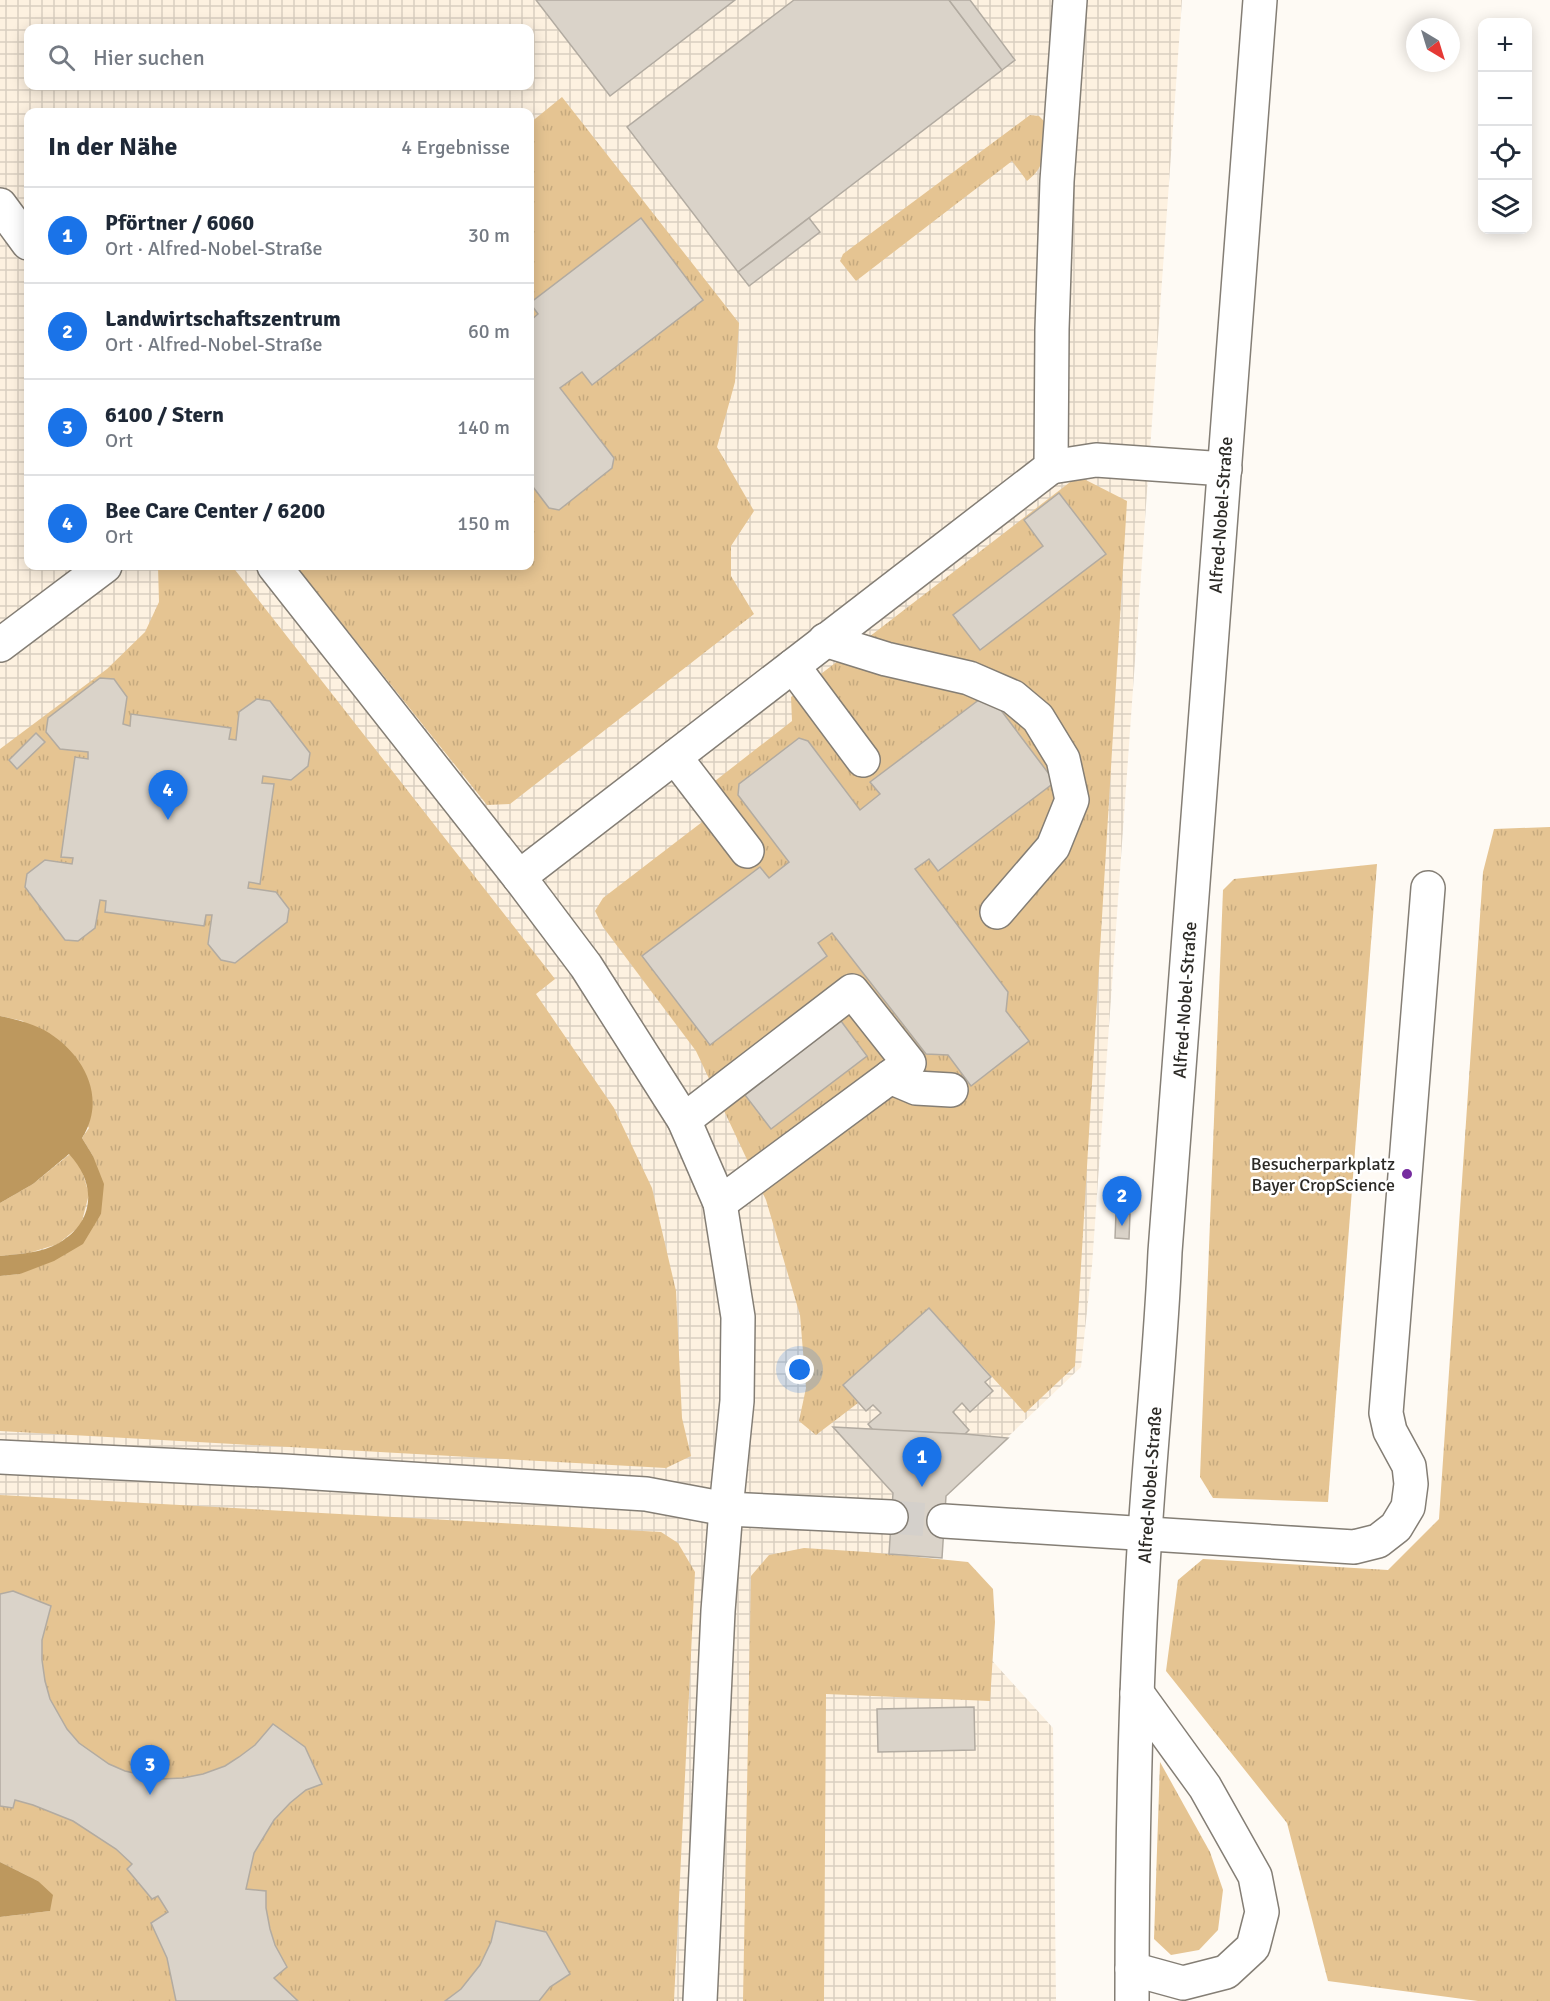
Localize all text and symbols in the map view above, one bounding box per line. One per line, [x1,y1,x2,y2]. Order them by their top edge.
north arrow [1406,18,1460,72]
map controls [1478,18,1532,234]
button: + [1478,18,1532,72]
search box [24,24,534,90]
icon: search [45,41,78,74]
text: Hier suchen [93,44,205,71]
button: − [1478,72,1532,126]
button: locate [1478,126,1532,180]
text: In der Nähe [48,131,178,163]
text: 4 Ergebnisse [401,135,510,160]
button: layers [1478,180,1532,234]
text: Pförtner / 6060 [105,209,254,236]
text: 1 [62,223,73,248]
text: 30 m [468,223,510,248]
text: Ort · Alfred-Nobel-Straße [105,236,322,261]
text: Landwirtschaftszentrum [105,305,341,332]
text: 2 [62,319,73,344]
text: 60 m [468,319,510,344]
text: Ort · Alfred-Nobel-Straße [105,332,322,357]
text: 6100 / Stern [105,401,224,428]
text: 3 [62,415,73,440]
text: 140 m [457,415,510,440]
text: Ort [105,428,133,453]
street label: Alfred-Nobel-Straße [1205,436,1237,594]
text: Bee Care Center / 6200 [105,497,325,524]
text: 4 [62,511,73,536]
text: 150 m [457,511,510,536]
text: Ort [105,524,133,549]
pin: 4 [148,770,188,820]
street label: Alfred-Nobel-Straße [1169,921,1201,1079]
place label: Besucherparkplatz Bayer CropScience [1251,1153,1395,1196]
marker: Besucherparkplatz Bayer CropScience [1400,1167,1414,1181]
pin: 2 [1102,1176,1142,1226]
your location [785,1355,814,1384]
street label: Alfred-Nobel-Straße [1134,1406,1166,1564]
pin: 1 [902,1438,942,1487]
pin: 3 [130,1746,170,1795]

